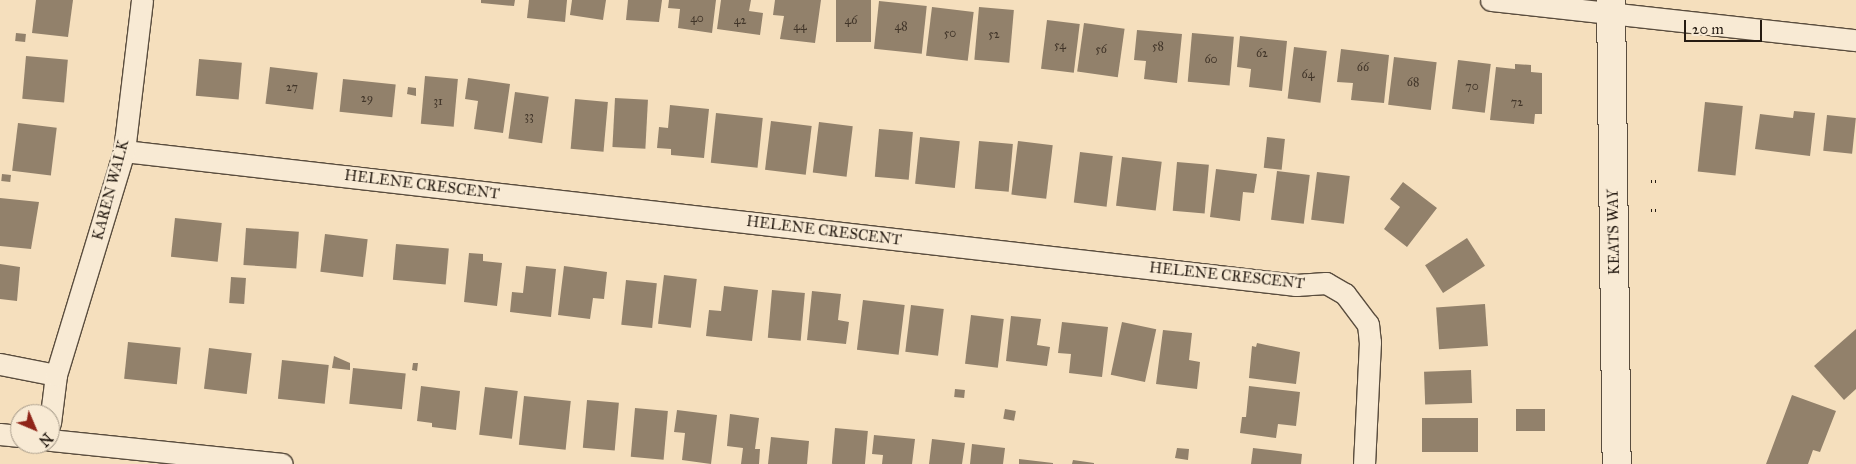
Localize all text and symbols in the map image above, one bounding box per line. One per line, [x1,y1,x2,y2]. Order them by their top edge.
scale bar [1686,10,1764,42]
house number: 40 [690,12,704,26]
house number: 42 [734,14,746,28]
house number: 46 [845,14,857,28]
house number: 44 [793,20,807,34]
house number: 48 [894,20,908,34]
text: 20 m [1692,20,1724,38]
house number: 50 [944,27,956,41]
house number: 52 [988,28,1000,42]
house number: 54 [1054,39,1066,53]
house number: 58 [1152,40,1164,54]
house number: 56 [1095,43,1107,57]
house number: 62 [1256,47,1268,61]
house number: 60 [1204,53,1218,67]
house number: 66 [1357,61,1369,75]
house number: 64 [1302,68,1314,82]
house number: 68 [1407,76,1419,90]
house number: 70 [1465,80,1479,94]
house number: 27 [286,81,298,95]
house number: 29 [361,92,373,106]
house number: 31 [433,95,443,109]
house number: 72 [1511,96,1523,110]
house number: 33 [524,110,534,124]
street label: KAREN WALK [89,138,133,242]
street label: HELENE CRESCENT [343,167,501,203]
street label: KEATS WAY [1604,189,1624,275]
street label: HELENE CRESCENT [745,213,903,249]
street label: HELENE CRESCENT [1148,259,1306,293]
north arrow [10,404,60,454]
text: N [35,429,55,449]

